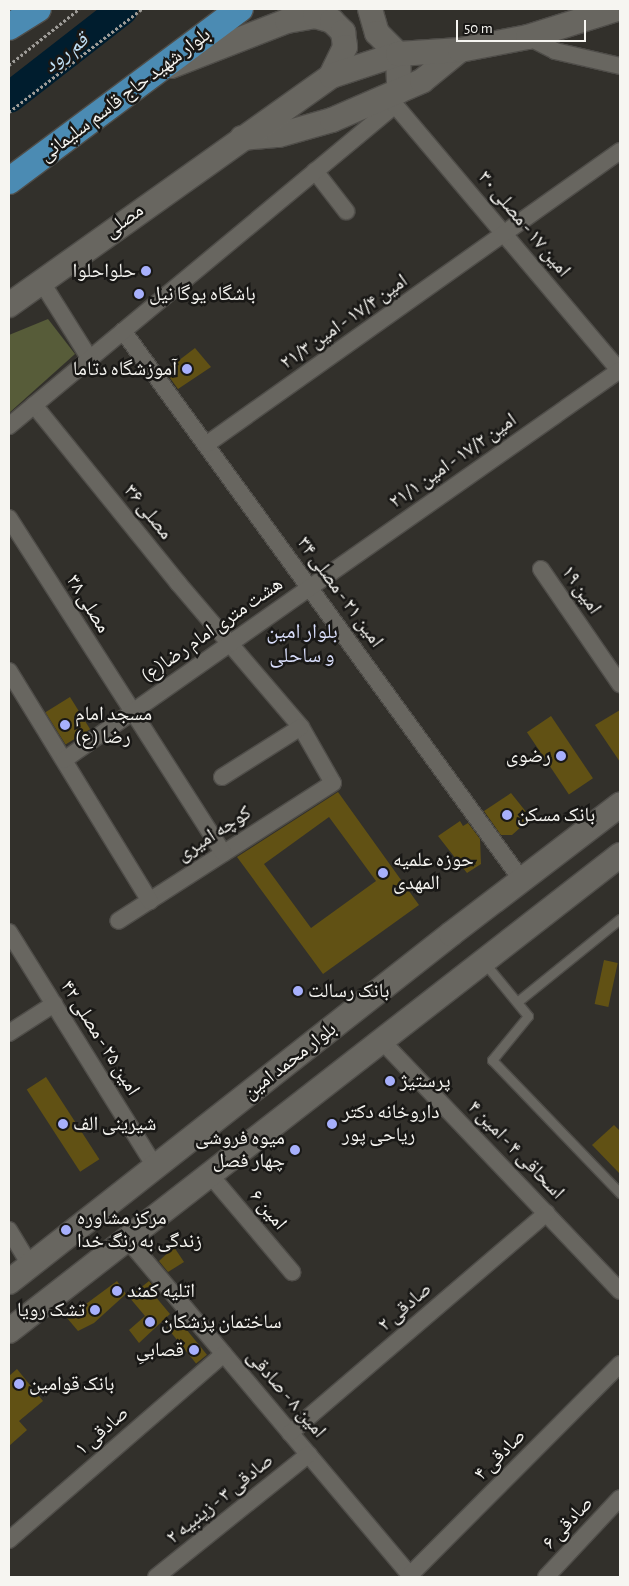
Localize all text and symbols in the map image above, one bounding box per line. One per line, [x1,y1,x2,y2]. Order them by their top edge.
scale bar [459,10,589,42]
text: 50 m [464,21,493,36]
street label: بلوار شهید حاج قاسم سلیمانی [35,23,215,167]
water label: قم رود [39,28,93,78]
street label: امین ۱۷ - مصلی ۳۰ [473,166,575,282]
street label: مصلی [99,199,149,243]
place label: حلواحلوا [73,259,136,283]
marker: حلواحلوا [140,265,152,277]
street label: امین ۱۷/۴ - امین ۲۱/۳ [276,269,412,375]
place label: باشگاه یوگا نیل [149,282,256,306]
marker: باشگاه یوگا نیل [133,288,145,300]
place label: آموزشگاه دتاما [73,357,177,381]
marker: آموزشگاه دتاما [181,363,193,375]
street label: امین ۱۷/۲ - امین ۲۱/۱ [385,408,521,514]
street label: مصلی ۳۶ [118,479,178,545]
street label: امین ۲۱ - مصلی ۳۴ [292,532,388,652]
street label: امین ۱۹ [556,561,606,619]
street label: مصلی ۳۸ [61,570,115,638]
street label: هشت متری امام رضا(ع) [136,572,288,688]
district label: بلوار امین و ساحلی [266,619,338,669]
place label: مسجد امام رضا (ع) [75,702,152,749]
marker: مسجد امام رضا (ع) [59,719,71,731]
place label: رضوی [506,744,551,768]
marker: رضوی [555,750,567,762]
street label: کوچه امیری [172,801,256,867]
place label: بانک مسکن [517,803,595,827]
marker: بانک مسکن [501,809,513,821]
place label: حوزه علمیه المهدی [393,849,474,896]
marker: حوزه علمیه المهدی [377,867,389,879]
street label: امین ۲۵ - مصلی ۴۲ [55,976,145,1100]
place label: بانک رسالت [308,979,389,1003]
marker: بانک رسالت [292,985,304,997]
street label: بلوار محمد امین [239,1017,341,1105]
place label: پرستیژ [400,1069,451,1093]
marker: پرستیژ [384,1075,396,1087]
street label: اسحاقی ۴ - امین ۴ [463,1095,569,1205]
place label: داروخانه دکتر ریاحی پور [342,1100,440,1147]
place label: شیرینی الف [73,1112,157,1136]
marker: شیرینی الف [57,1118,69,1130]
marker: داروخانه دکتر ریاحی پور [326,1118,338,1130]
place label: میوه فروشی چهار فصل [195,1126,285,1173]
marker: میوه فروشی چهار فصل [289,1144,301,1156]
street label: امین ۶ [244,1185,292,1235]
place label: مرکز مشاوره زندگی به رنگ خدا [77,1206,202,1253]
marker: مرکز مشاوره زندگی به رنگ خدا [59,1223,73,1237]
street label: صادقی ۲ [373,1277,437,1337]
place label: اتلیه کمند [127,1279,195,1303]
marker: اتلیه کمند [111,1285,123,1297]
place label: تشک رویا [17,1298,85,1322]
marker: تشک رویا [89,1304,101,1316]
place label: ساختمان پزشکان [161,1310,282,1334]
marker: ساختمان پزشکان [143,1315,157,1329]
place label: قصابیِ [136,1338,184,1362]
marker: قصابیِ [188,1344,200,1356]
street label: امین ۸ - صادقی [241,1345,331,1443]
place label: بانک قوامین [29,1372,114,1396]
marker: بانک قوامین [13,1378,25,1390]
street label: صادقی ۱ [70,1401,134,1461]
street label: صادقی ۴ [469,1424,531,1486]
street label: صادقی ۳ - زینبیه ۲ [162,1448,278,1550]
street label: صادقی ۶ [538,1492,598,1554]

